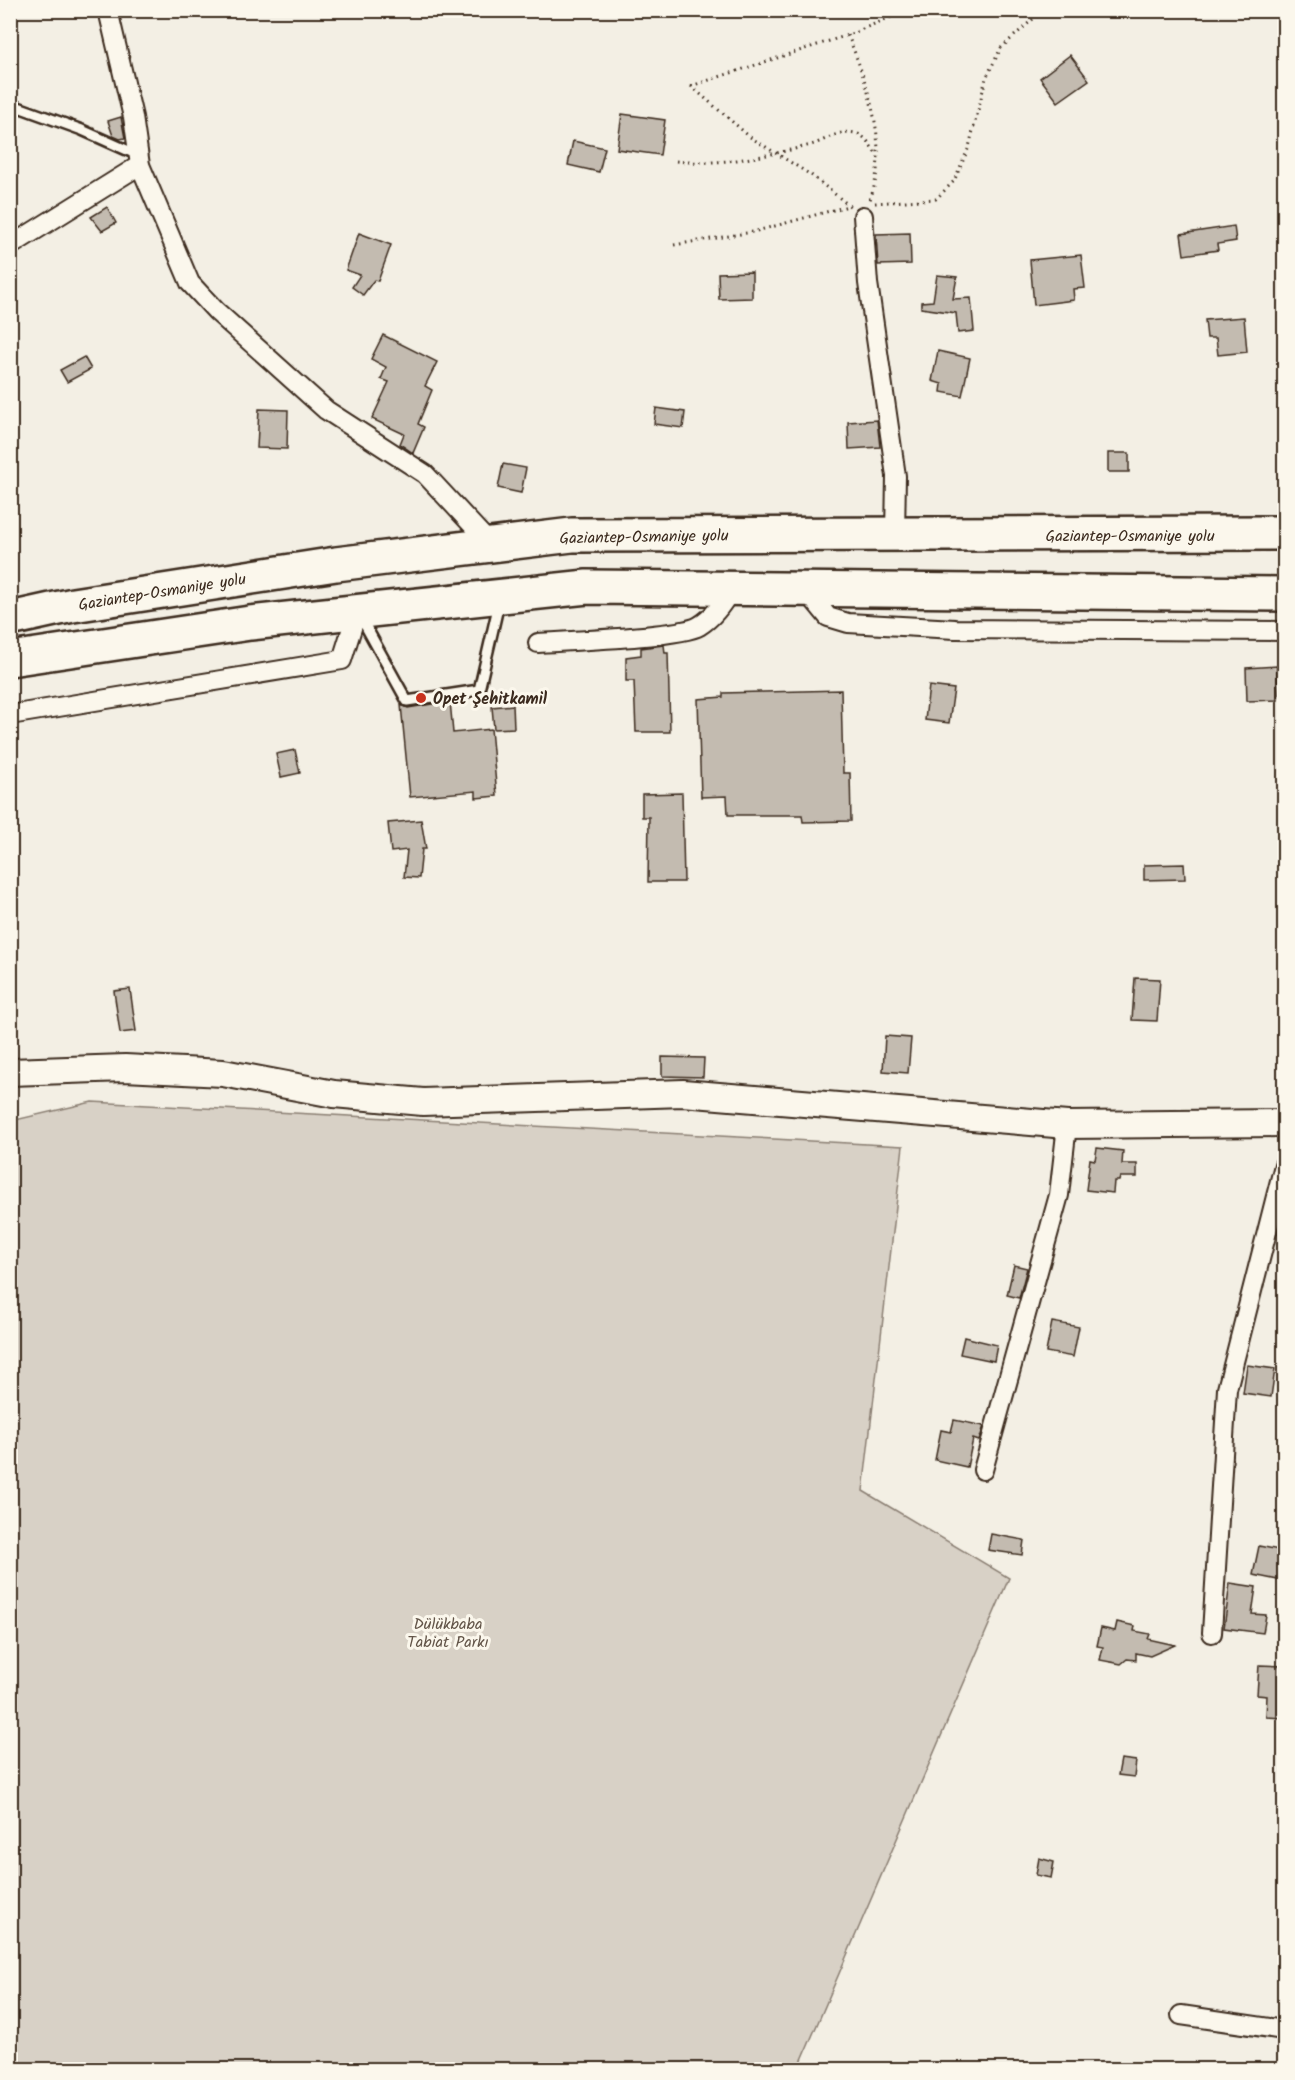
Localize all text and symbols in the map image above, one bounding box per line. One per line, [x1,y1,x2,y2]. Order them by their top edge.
street label: Gaziantep-Osmaniye yolu [559,524,729,551]
street label: Gaziantep-Osmaniye yolu [1045,524,1215,549]
street label: Gaziantep-Osmaniye yolu [77,567,248,618]
place label: Opet Şehitkamil [433,687,548,712]
marker: Opet Şehitkamil [414,691,428,705]
park label: Dülükbaba Tabiat Parkı [407,1612,489,1655]

